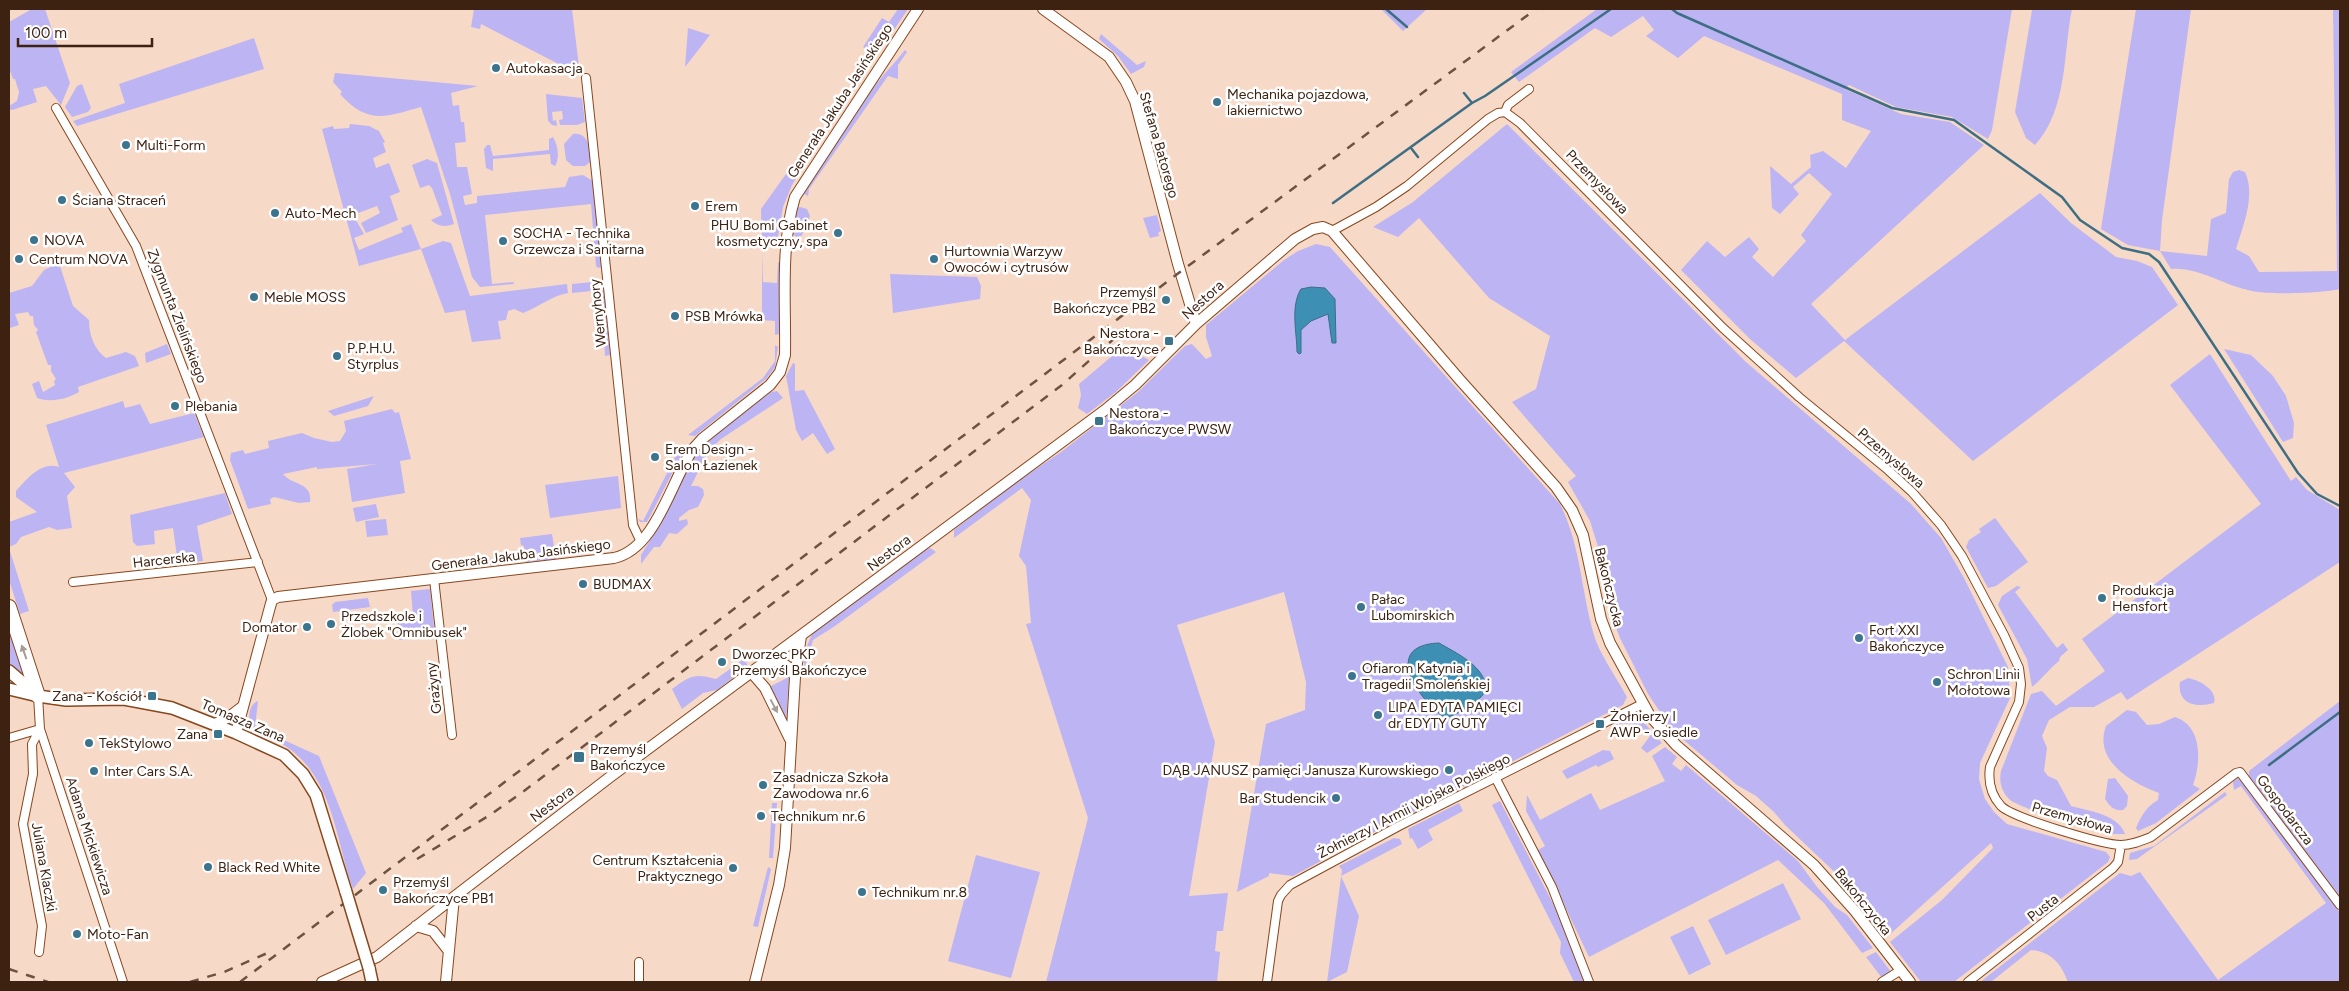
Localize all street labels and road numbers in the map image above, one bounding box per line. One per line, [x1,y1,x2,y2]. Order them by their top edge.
street label: Generała Jakuba Jasińskiego [784,21,896,181]
street label: Stefana Batorego [1136,90,1182,200]
street label: Przemysłowa [1562,146,1632,218]
street label: Zygmunta Zielińskiego [144,247,210,385]
street label: Nestora [1179,277,1227,323]
street label: Wernyhory [586,278,610,348]
street label: Przemysłowa [1854,424,1928,492]
street label: Nestora [864,531,914,575]
street label: Generała Jakuba Jasińskiego [430,536,612,574]
street label: Bakończycka [1591,546,1627,628]
street label: Harcerska [132,548,196,572]
street label: Grażyny [422,661,446,715]
street label: Tomasza Zana [199,696,287,746]
street label: Żołnierzy I Armii Wojska Polskiego [1315,750,1513,862]
street label: Gospodarcza [2253,772,2317,848]
street label: Adama Mickiewicza [62,775,116,897]
street label: Nestora [527,782,577,826]
street label: Przemysłowa [2030,798,2114,838]
street label: Juliana Klaczki [28,821,60,913]
street label: Bakończycka [1831,865,1895,939]
street label: Pusta [2024,891,2062,925]

